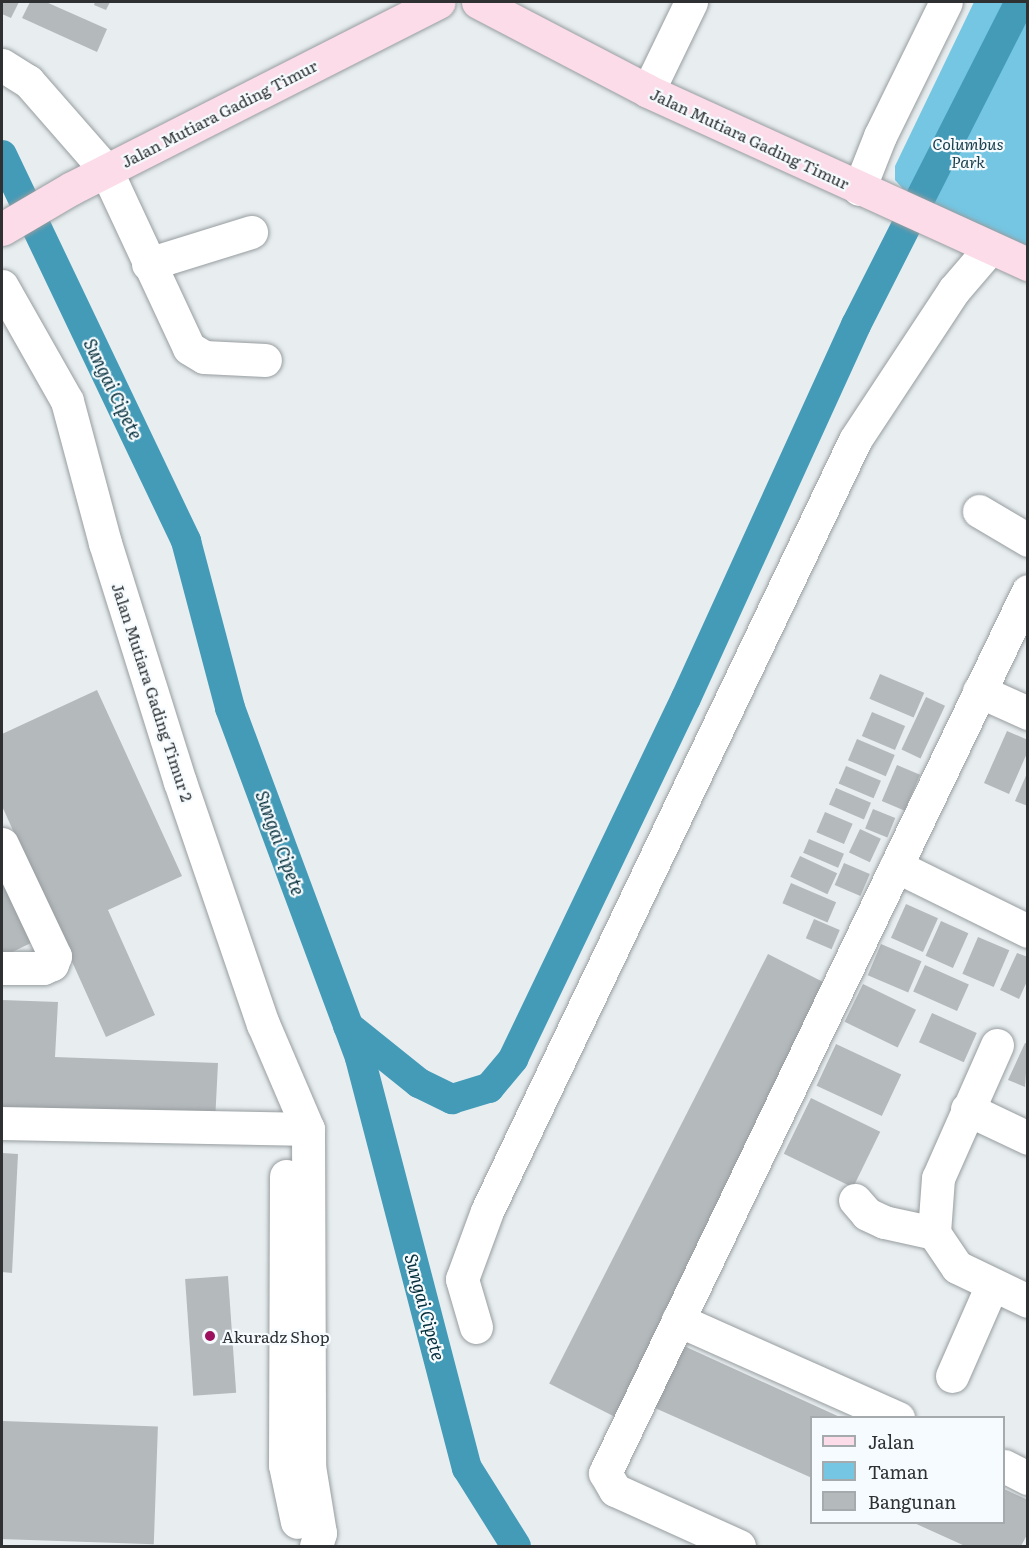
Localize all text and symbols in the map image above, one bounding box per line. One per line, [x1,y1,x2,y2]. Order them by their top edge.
street label: Jalan Mutiara Gading Timur [118,55,320,171]
street label: Jalan Mutiara Gading Timur [647,83,853,193]
park label: Columbus Park [932,133,1004,171]
water label: Sungai Cipete [79,335,147,443]
street label: Jalan Mutiara Gading Timur 2 [109,580,197,804]
water label: Sungai Cipete [251,788,309,898]
water label: Sungai Cipete [400,1251,450,1363]
place label: Akuradz Shop [222,1326,330,1346]
marker: Akuradz Shop [203,1329,217,1343]
legend [810,1416,1005,1524]
text: Jalan [868,1428,914,1455]
text: Taman [868,1458,928,1485]
text: Bangunan [868,1488,956,1515]

